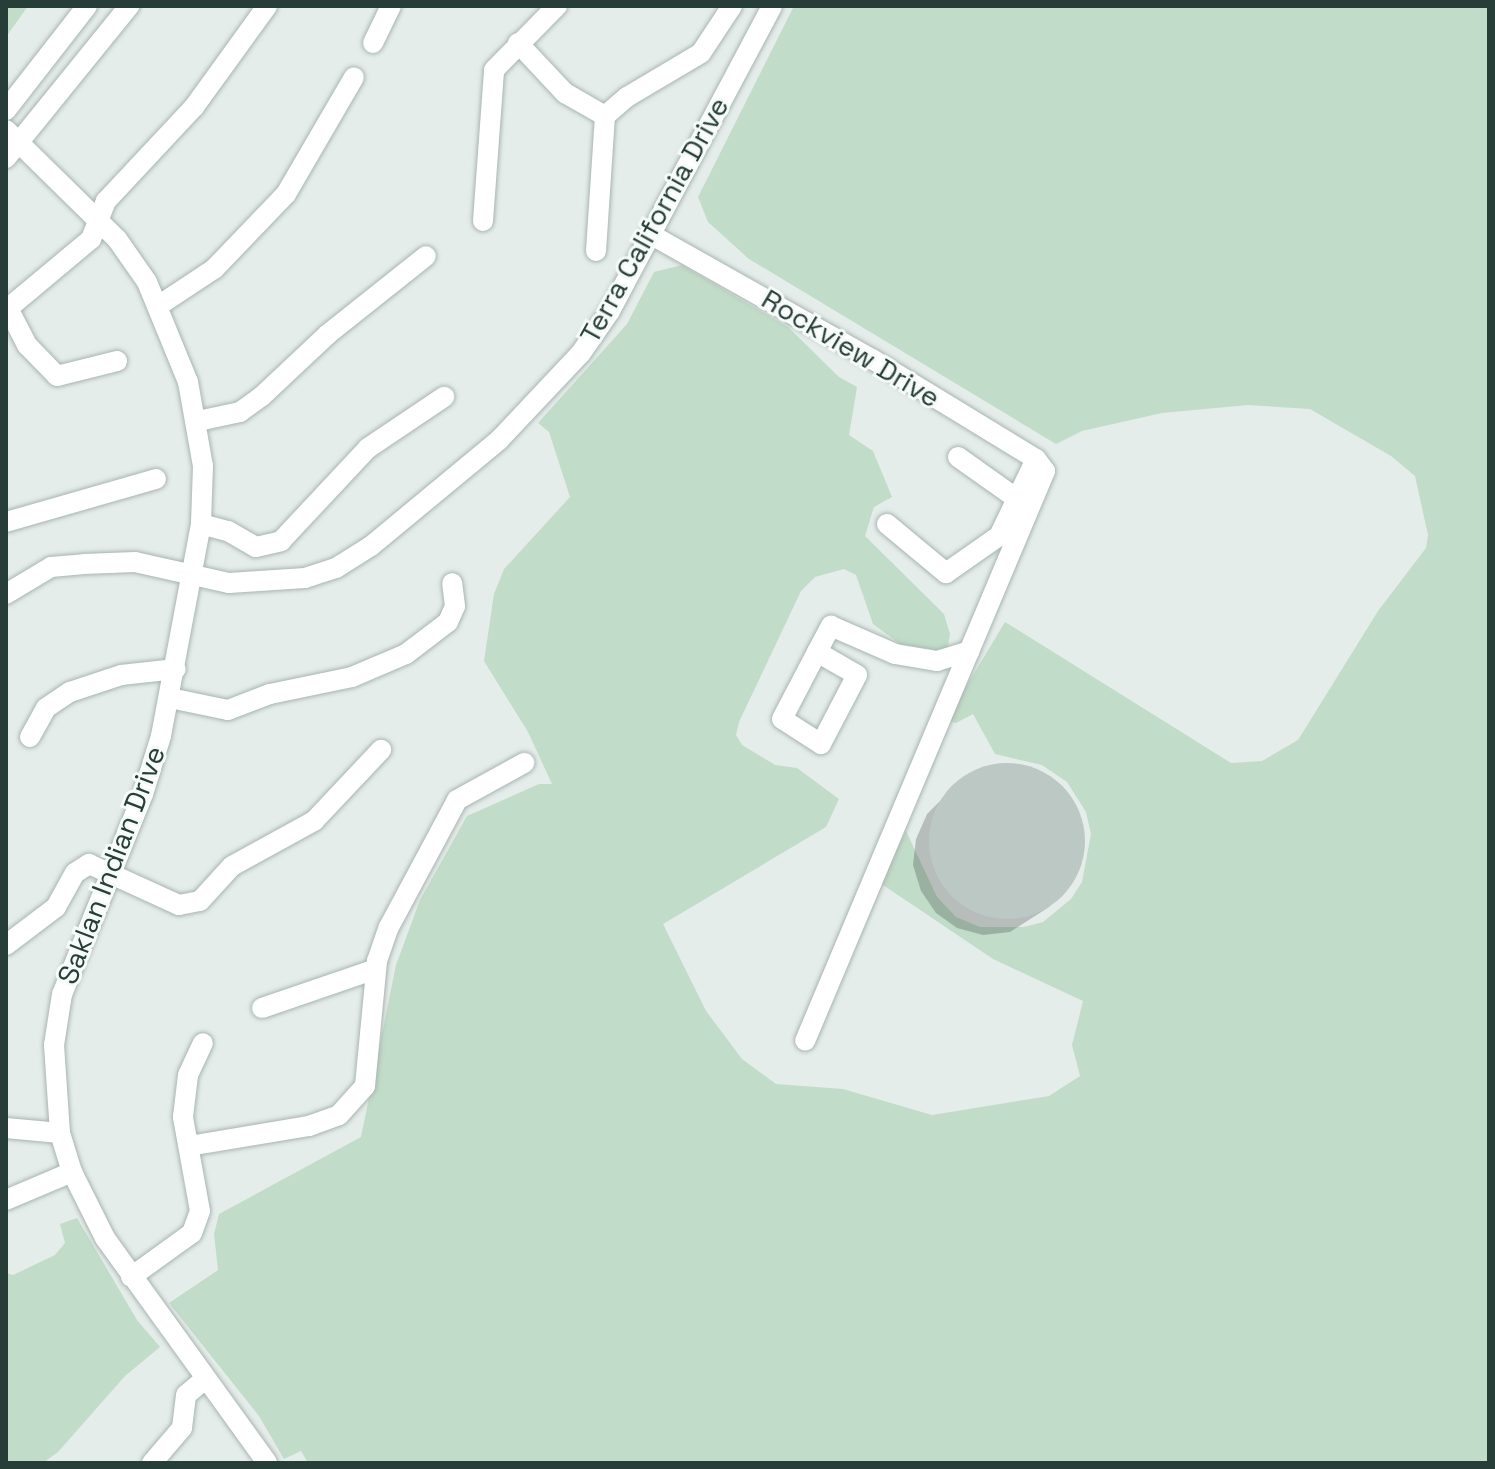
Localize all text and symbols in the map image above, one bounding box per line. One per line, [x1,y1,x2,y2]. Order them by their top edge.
street label: Terra California Drive [572,91,736,349]
street label: Rockview Drive [756,282,946,414]
street label: Saklan Indian Drive [50,741,172,989]

